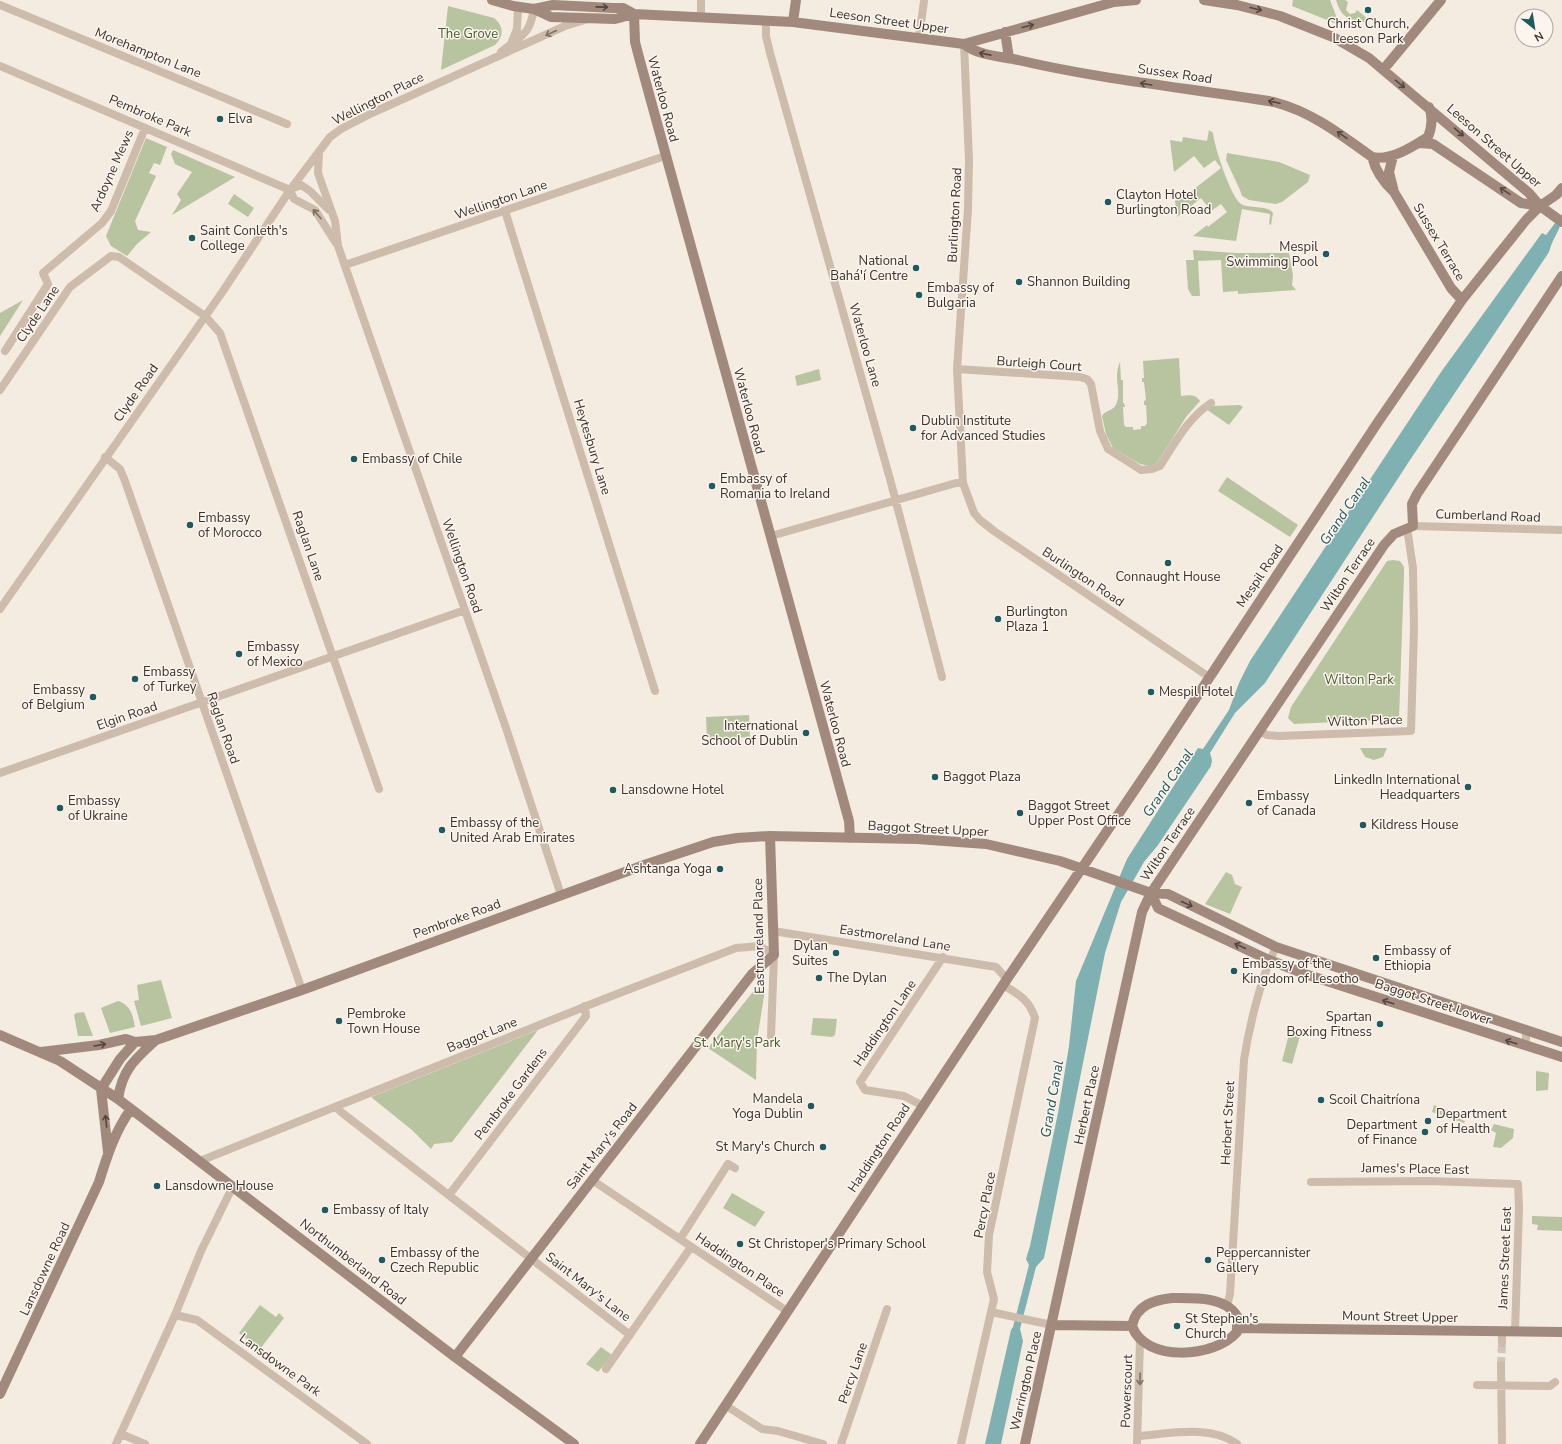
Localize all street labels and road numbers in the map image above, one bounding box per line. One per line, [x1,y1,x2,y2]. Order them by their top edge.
street label: Leeson Street Upper [828,4,950,38]
street label: Morehampton Lane [92,23,204,83]
street label: Waterloo Road [643,54,683,144]
street label: Sussex Road [1137,60,1213,88]
street label: Wellington Place [329,68,427,130]
street label: Pembroke Park [106,91,194,142]
street label: Leeson Street Upper [1443,100,1545,192]
street label: Ardoyne Mews [86,127,138,215]
street label: Burlington Road [944,167,966,263]
street label: Wellington Lane [452,176,550,224]
street label: Sussex Terrace [1409,200,1469,284]
street label: Clyde Lane [12,282,64,346]
street label: Waterloo Lane [844,301,886,389]
street label: Burleigh Court [996,352,1083,376]
street label: Clyde Road [109,360,163,426]
street label: Waterloo Road [729,366,769,456]
street label: Heytesbury Lane [569,397,615,497]
street label: Cumberland Road [1435,505,1541,527]
street label: Raglan Lane [288,509,328,583]
street label: Wellington Road [437,516,487,616]
street label: Wilton Terrace [1316,534,1380,616]
street label: Mespil Road [1232,541,1288,611]
street label: Burlington Road [1038,543,1128,611]
street label: Waterloo Road [815,679,855,769]
street label: Raglan Road [202,690,244,766]
street label: Elgin Road [94,697,160,735]
street label: Wilton Place [1327,711,1403,731]
street label: Wilton Terrace [1136,803,1200,885]
street label: Baggot Street Upper [867,817,989,841]
street label: Eastmoreland Place [749,878,769,994]
street label: Pembroke Road [411,895,503,943]
street label: Eastmoreland Lane [838,920,952,956]
street label: Baggot Street Lower [1373,975,1494,1029]
street label: Haddington Lane [849,976,921,1070]
street label: Baggot Lane [444,1013,520,1057]
street label: Pembroke Gardens [470,1044,552,1144]
street label: Herbert Place [1070,1064,1104,1146]
street label: Herbert Street [1217,1080,1239,1166]
street label: Saint Mary's Road [562,1099,642,1193]
street label: Haddington Road [843,1100,915,1196]
street label: James's Place East [1360,1159,1470,1179]
street label: Percy Place [970,1170,1000,1240]
street label: James Street East [1494,1206,1516,1311]
street label: Northumberland Road [296,1215,410,1309]
street label: Lansdowne Road [15,1219,75,1319]
street label: Haddington Place [692,1228,788,1302]
street label: Saint Mary's Lane [542,1248,634,1326]
street label: Mount Street Upper [1342,1307,1458,1327]
street label: Lansdowne Park [236,1329,325,1401]
street label: Warrington Place [1006,1329,1046,1433]
street label: Percy Lane [834,1340,872,1406]
street label: Powerscourt [1117,1353,1137,1428]

